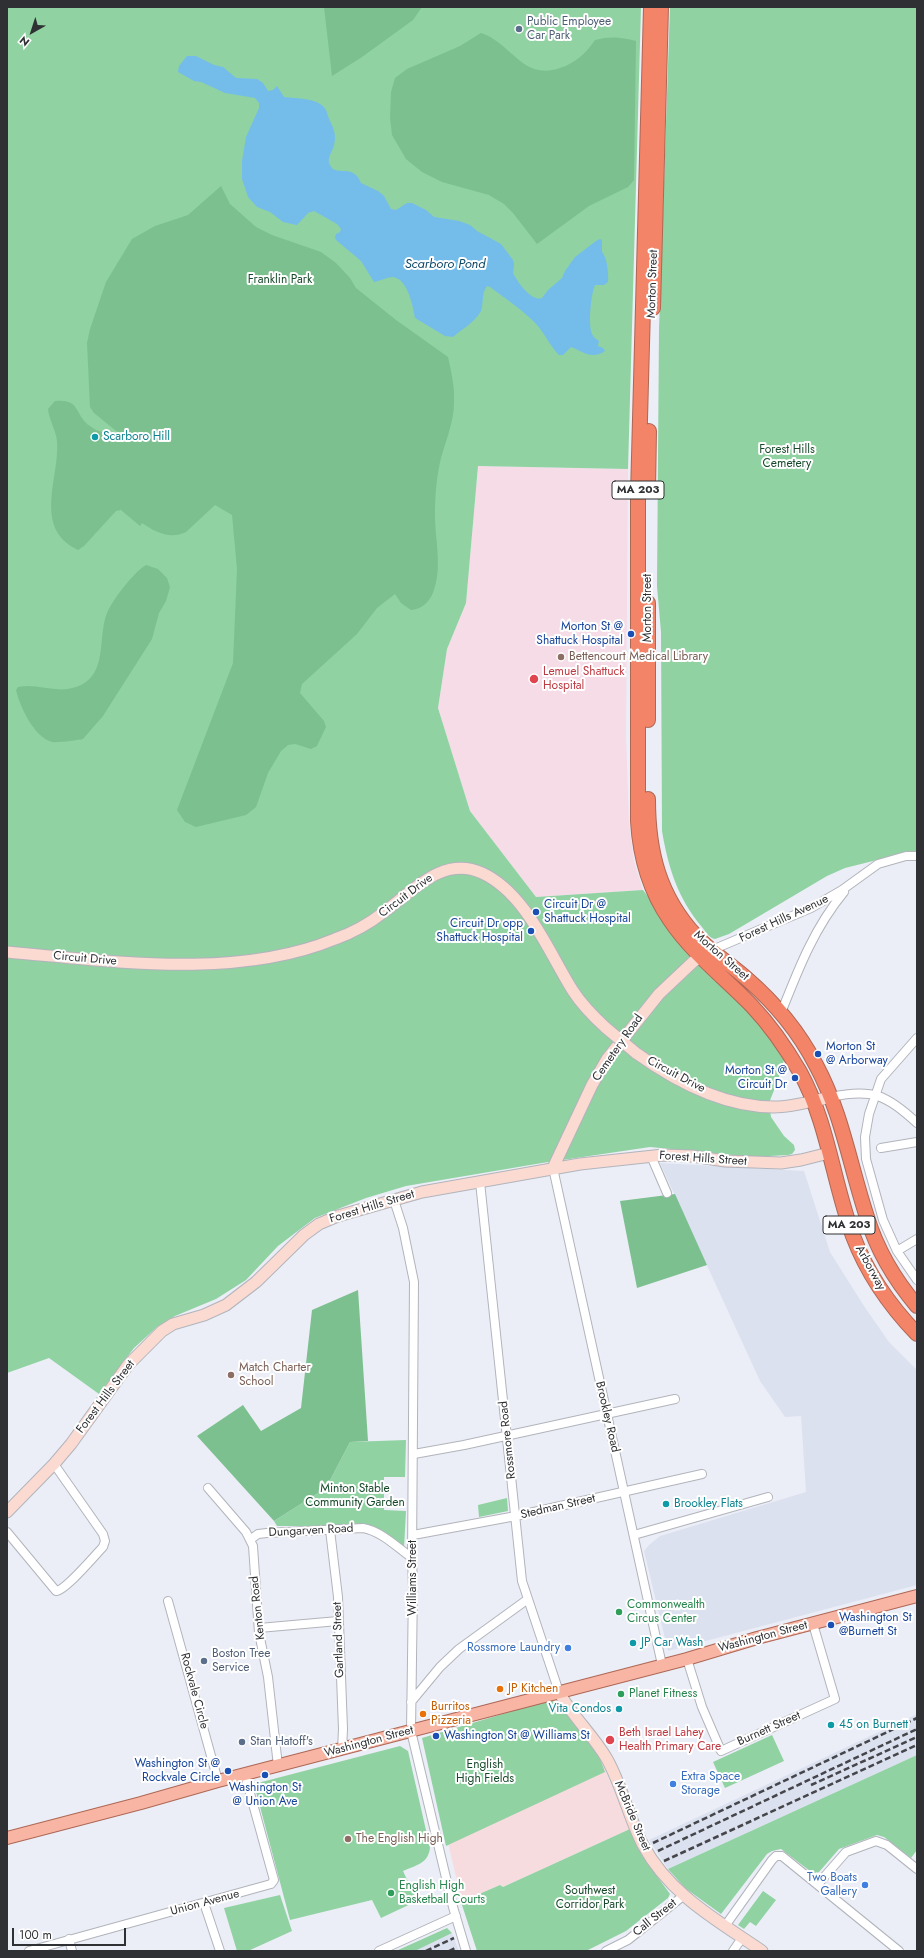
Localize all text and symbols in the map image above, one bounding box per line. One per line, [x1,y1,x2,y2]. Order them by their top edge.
north arrow [12,12,52,52]
place label: Public Employee Car Park [527,15,611,43]
marker: Public Employee Car Park [514,24,524,34]
text: N [16,32,33,50]
street label: Morton Street [645,250,661,318]
water label: Scarboro Pond [405,257,485,273]
park label: Franklin Park [248,273,312,287]
place label: Scarboro Hill [103,430,170,444]
marker: Scarboro Hill [90,432,100,442]
park label: Forest Hills Cemetery [759,443,815,471]
road number: MA 203 [612,481,664,499]
street label: Morton Street [641,574,655,642]
place label: Morton St @ Shattuck Hospital [536,620,623,648]
marker: Morton St @ Shattuck Hospital [626,629,636,639]
place label: Bettencourt Medical Library [569,650,708,664]
marker: Bettencourt Medical Library [556,652,566,662]
place label: Lemuel Shattuck Hospital [543,665,625,693]
marker: Lemuel Shattuck Hospital [528,673,540,685]
street label: Circuit Drive [376,871,436,921]
street label: Forest Hills Avenue [737,892,831,946]
place label: Circuit Dr @ Shattuck Hospital [544,898,631,926]
marker: Circuit Dr @ Shattuck Hospital [531,907,541,917]
place label: Circuit Dr opp Shattuck Hospital [436,917,523,945]
marker: Circuit Dr opp Shattuck Hospital [526,926,536,936]
street label: Morton Street [690,928,752,984]
street label: Circuit Drive [53,949,117,969]
street label: Cemetery Road [590,1012,646,1084]
place label: Morton St @ Arborway [826,1040,888,1068]
marker: Morton St @ Arborway [813,1049,823,1059]
street label: Circuit Drive [645,1054,707,1096]
place label: Morton St @ Circuit Dr [725,1064,787,1092]
marker: Morton St @ Circuit Dr [790,1073,800,1083]
street label: Forest Hills Street [659,1149,747,1169]
street label: Forest Hills Street [328,1187,416,1227]
road number: MA 203 [823,1216,875,1234]
street label: Arborway [852,1243,888,1293]
street label: Forest Hills Street [74,1358,138,1436]
place label: Match Charter School [239,1361,311,1389]
marker: Match Charter School [226,1370,236,1380]
street label: Brookley Road [592,1380,622,1454]
street label: Rossmore Road [497,1400,519,1480]
park label: Minton Stable Community Garden [305,1482,405,1510]
street label: Stedman Street [519,1491,597,1523]
place label: Brookley Flats [674,1497,743,1511]
marker: Brookley Flats [661,1499,671,1509]
street label: Dungarven Road [268,1522,354,1540]
street label: Williams Street [406,1540,420,1616]
street label: Kenton Road [247,1575,269,1641]
place label: Commonwealth Circus Center [627,1598,705,1626]
street label: Gartland Street [330,1602,348,1678]
marker: Commonwealth Circus Center [614,1607,624,1617]
place label: Washington St @Burnett St [839,1611,912,1639]
street label: Washington Street [717,1618,809,1656]
marker: Washington St @Burnett St [826,1620,836,1630]
place label: JP Car Wash [641,1636,703,1650]
marker: JP Car Wash [628,1638,638,1648]
place label: Rossmore Laundry [467,1641,560,1655]
marker: Rossmore Laundry [563,1643,573,1653]
place label: Boston Tree Service [212,1647,270,1675]
street label: Rockvale Circle [177,1651,211,1731]
marker: Boston Tree Service [199,1656,209,1666]
place label: JP Kitchen [508,1682,558,1696]
marker: JP Kitchen [495,1684,505,1694]
place label: Planet Fitness [629,1687,697,1701]
marker: Planet Fitness [616,1689,626,1699]
place label: Burritos Pizzeria [431,1700,471,1728]
place label: Vita Condos [548,1702,611,1716]
marker: Vita Condos [614,1704,624,1714]
marker: Burritos Pizzeria [418,1709,428,1719]
street label: Burnett Street [735,1709,803,1749]
place label: 45 on Burnett [839,1718,908,1732]
marker: 45 on Burnett [826,1720,836,1730]
street label: Washington Street [323,1723,415,1761]
place label: Beth Israel Lahey Health Primary Care [619,1726,721,1754]
place label: Washington St @ Williams St [444,1729,590,1743]
marker: Washington St @ Williams St [431,1731,441,1741]
marker: Beth Israel Lahey Health Primary Care [604,1734,616,1746]
place label: Stan Hatoff's [250,1735,313,1749]
marker: Stan Hatoff's [237,1737,247,1747]
place label: Washington St @ Rockvale Circle [135,1757,220,1785]
park label: English High Fields [456,1758,514,1786]
marker: Washington St @ Rockvale Circle [223,1766,233,1776]
marker: Washington St @ Union Ave [260,1770,270,1780]
place label: Extra Space Storage [681,1770,740,1798]
street label: McBride Street [611,1779,653,1853]
marker: Extra Space Storage [668,1779,678,1789]
place label: Washington St @ Union Ave [229,1781,301,1809]
place label: The English High [356,1832,443,1846]
marker: The English High [343,1834,353,1844]
place label: Two Boats Gallery [807,1871,857,1899]
place label: English High Basketball Courts [399,1879,485,1907]
marker: Two Boats Gallery [860,1880,870,1890]
park label: Southwest Corridor Park [556,1884,624,1912]
street label: Union Avenue [169,1887,241,1919]
marker: English High Basketball Courts [386,1888,396,1898]
street label: Call Street [630,1896,680,1940]
scale bar [14,1920,128,1946]
text: 100 m [19,1926,52,1944]

